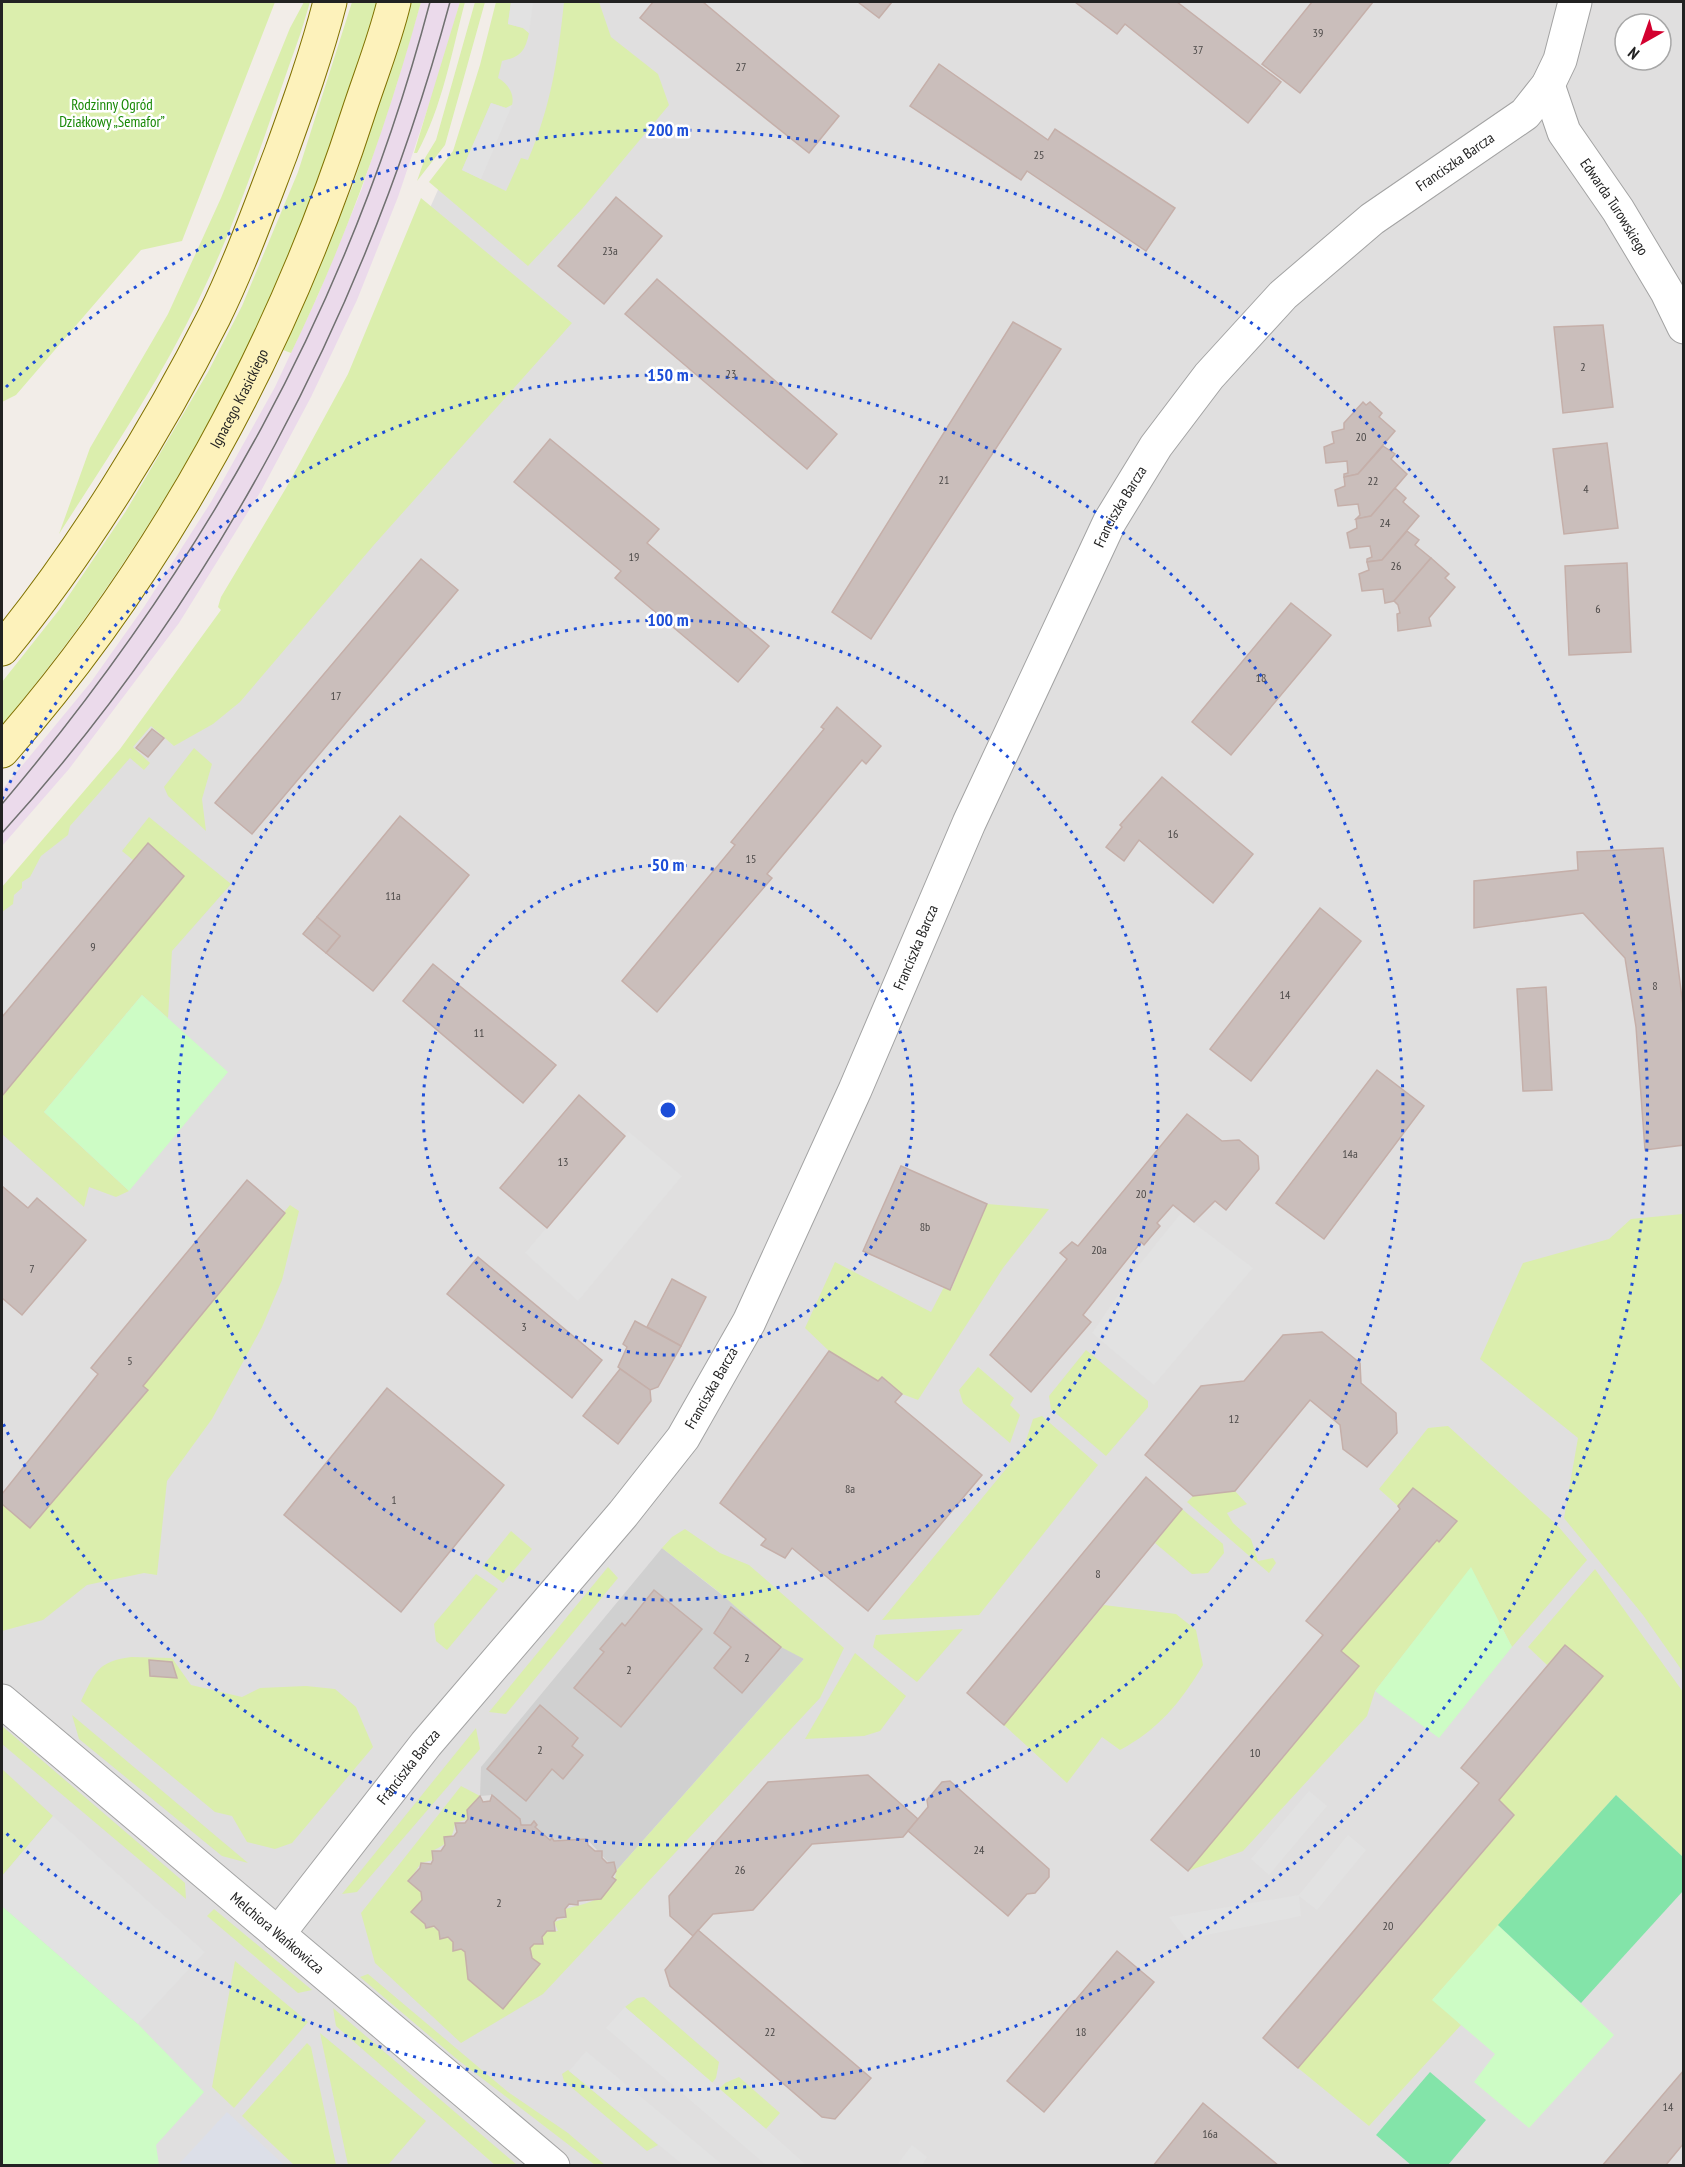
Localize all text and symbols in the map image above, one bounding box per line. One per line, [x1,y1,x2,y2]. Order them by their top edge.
north arrow [1613,12,1673,72]
house number: 39 [1313,25,1323,40]
house number: 37 [1193,42,1203,57]
text: N [1624,43,1643,64]
house number: 27 [736,59,746,74]
park label: Rodzinny Ogród Działkowy „Semafor” [59,95,165,131]
text: 200 m [647,118,689,141]
street label: Franciszka Barcza [1412,128,1498,195]
house number: 25 [1034,147,1044,162]
street label: Edwarda Turowskiego [1576,155,1653,259]
house number: 23a [602,243,618,258]
street label: Ignacego Krasickiego [206,346,272,451]
house number: 2 [1580,359,1586,374]
text: 150 m [647,363,689,386]
house number: 23 [726,366,736,381]
house number: 20 [1356,429,1366,444]
street label: Franciszka Barcza [1089,462,1151,550]
house number: 21 [939,472,949,487]
house number: 22 [1368,473,1378,488]
house number: 4 [1583,481,1589,496]
house number: 24 [1380,515,1391,530]
house number: 19 [629,549,639,564]
house number: 26 [1391,558,1401,573]
house number: 6 [1595,601,1601,616]
text: 100 m [647,608,689,631]
house number: 18 [1256,670,1266,685]
house number: 17 [331,688,341,703]
house number: 16 [1168,826,1178,841]
house number: 15 [746,851,756,866]
text: 50 m [652,853,684,876]
house number: 11a [385,888,401,903]
street label: Franciszka Barcza [889,902,942,993]
house number: 9 [90,939,96,954]
house number: 8 [1652,978,1658,993]
house number: 14 [1280,987,1291,1002]
house number: 11 [474,1025,484,1040]
centre of rings [658,1100,678,1120]
house number: 14a [1342,1146,1358,1161]
house number: 13 [558,1154,568,1169]
house number: 20 [1136,1186,1146,1201]
house number: 8b [920,1219,930,1234]
house number: 20a [1091,1242,1107,1257]
house number: 7 [29,1261,35,1276]
house number: 3 [521,1319,527,1334]
street label: Franciszka Barcza [680,1344,742,1432]
house number: 5 [127,1353,133,1368]
house number: 12 [1229,1411,1239,1426]
house number: 8a [845,1481,855,1496]
house number: 1 [391,1492,397,1507]
house number: 8 [1095,1566,1101,1581]
house number: 2 [744,1650,750,1665]
house number: 2 [626,1662,632,1677]
street label: Franciszka Barcza [372,1725,444,1808]
house number: 2 [537,1742,543,1757]
house number: 10 [1250,1745,1260,1760]
house number: 24 [974,1842,985,1857]
house number: 26 [735,1862,745,1877]
street label: Melchiora Wańkowicza [227,1888,328,1978]
house number: 2 [496,1895,502,1910]
house number: 20 [1383,1918,1393,1933]
house number: 22 [765,2024,775,2039]
house number: 18 [1076,2024,1086,2039]
house number: 14 [1663,2099,1674,2114]
house number: 16a [1202,2126,1218,2141]

